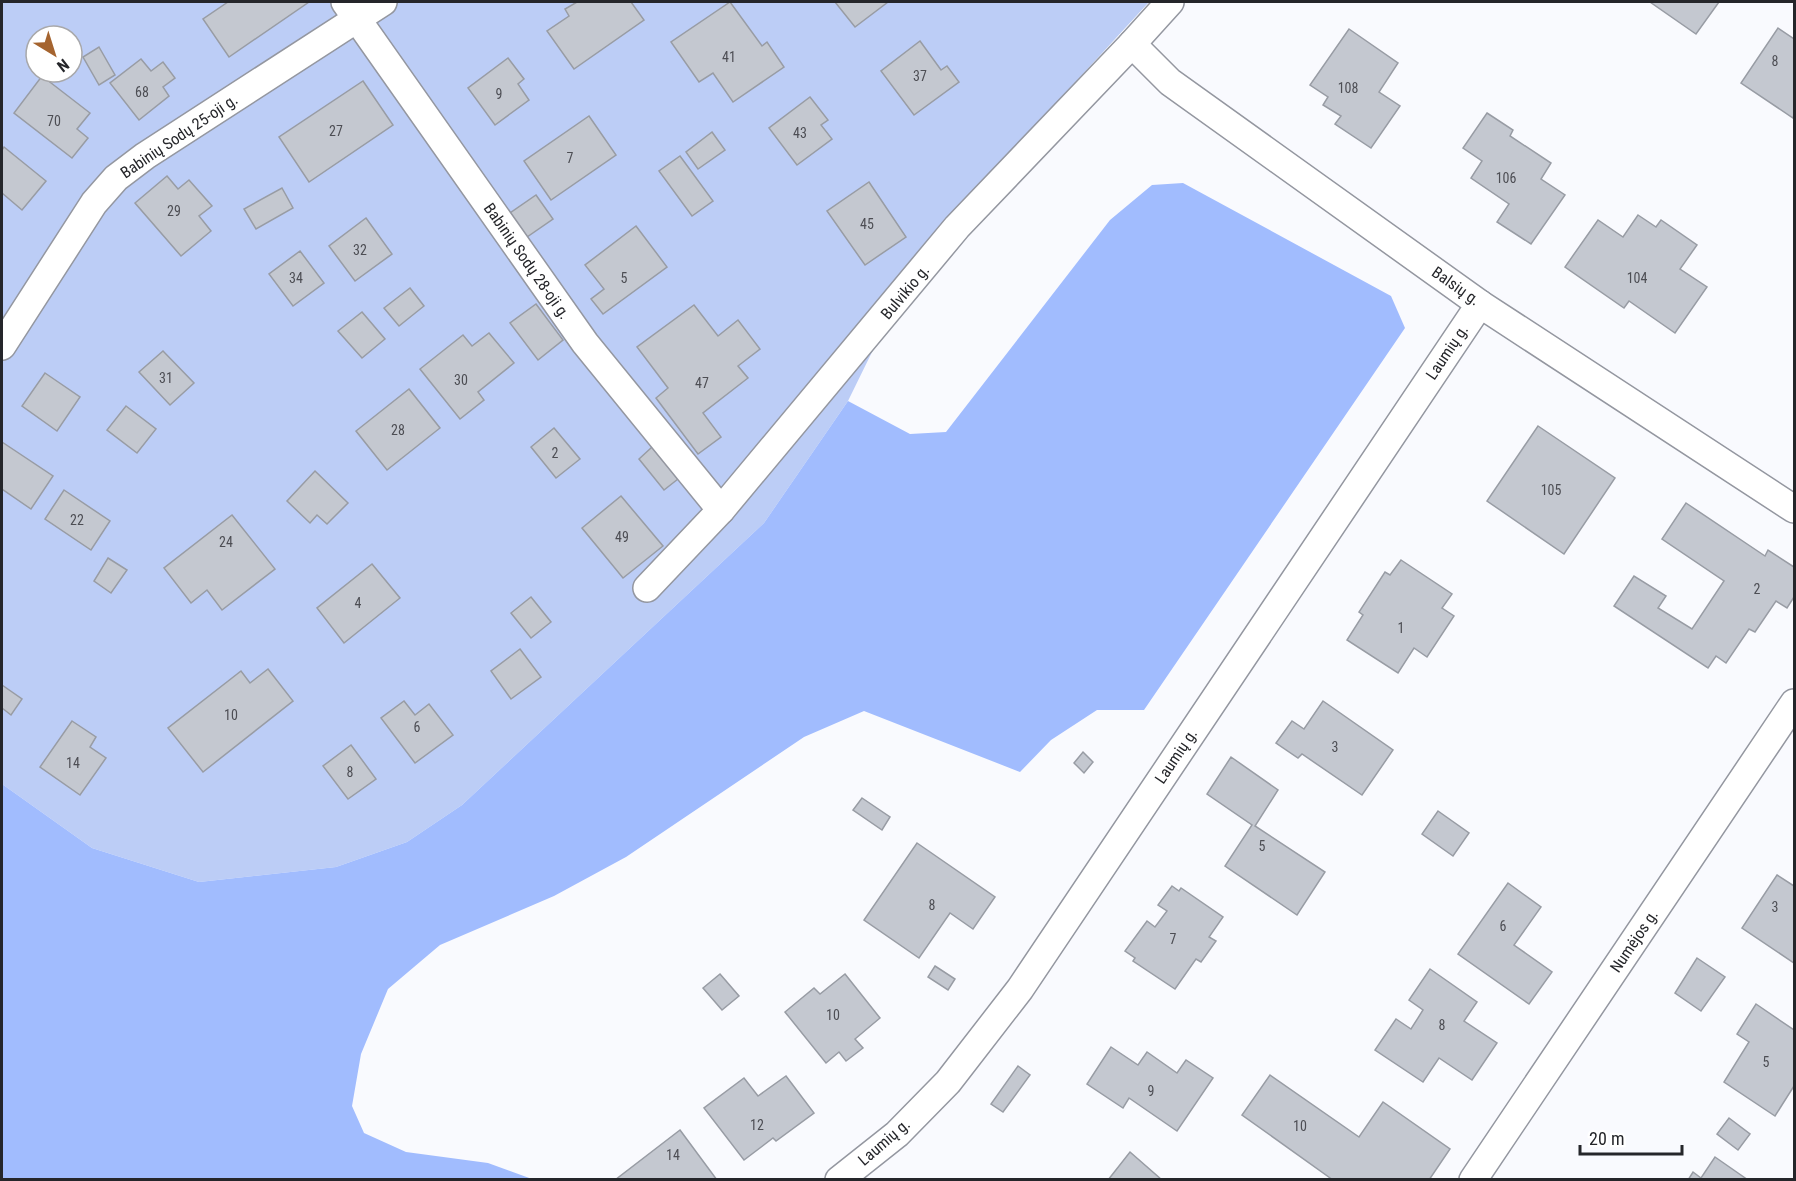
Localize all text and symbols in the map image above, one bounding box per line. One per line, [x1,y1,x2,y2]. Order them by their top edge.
north arrow [24,24,84,84]
house number: 41 [722,49,736,65]
house number: 8 [1772,53,1779,69]
text: N [53,55,73,76]
house number: 37 [913,68,927,84]
house number: 108 [1338,80,1358,96]
house number: 68 [135,84,149,100]
house number: 9 [496,86,502,102]
street label: Babinių Sodų 25-oji g. [117,90,241,182]
house number: 70 [47,113,61,129]
house number: 27 [329,123,343,139]
house number: 43 [793,125,807,141]
house number: 7 [567,150,574,166]
house number: 106 [1496,170,1516,186]
street label: Babinių Sodų 28-oji g. [480,199,574,323]
house number: 29 [167,203,181,219]
house number: 45 [860,216,874,232]
house number: 32 [353,242,367,258]
street label: Bulvikio g. [877,261,933,323]
street label: Balsių g. [1428,263,1484,309]
house number: 34 [289,270,303,286]
house number: 5 [621,270,628,286]
house number: 104 [1627,270,1647,286]
street label: Laumių g. [1422,321,1472,383]
house number: 31 [159,370,173,386]
house number: 30 [454,372,468,388]
house number: 47 [695,375,709,391]
house number: 28 [391,422,405,438]
house number: 2 [552,445,559,461]
house number: 105 [1541,482,1561,498]
house number: 22 [70,512,84,528]
house number: 49 [615,529,629,545]
house number: 24 [219,534,233,550]
house number: 2 [1754,581,1761,597]
house number: 4 [355,595,362,611]
house number: 1 [1398,620,1404,636]
house number: 10 [224,707,238,723]
house number: 6 [414,719,421,735]
street label: Laumių g. [1151,725,1201,787]
house number: 3 [1332,739,1338,755]
house number: 14 [66,755,80,771]
house number: 8 [347,764,354,780]
house number: 5 [1259,838,1266,854]
house number: 8 [929,897,936,913]
house number: 3 [1772,899,1778,915]
street label: Numėjos g. [1606,906,1662,976]
house number: 6 [1500,918,1507,934]
house number: 7 [1170,931,1177,947]
house number: 10 [826,1007,840,1023]
house number: 8 [1439,1017,1446,1033]
house number: 5 [1763,1054,1770,1070]
house number: 9 [1148,1083,1154,1099]
street label: Laumių g. [854,1114,914,1170]
house number: 12 [750,1117,764,1133]
house number: 10 [1293,1118,1307,1134]
scale bar [1580,1118,1682,1156]
text: 20 m [1589,1128,1624,1149]
house number: 14 [666,1147,680,1163]

